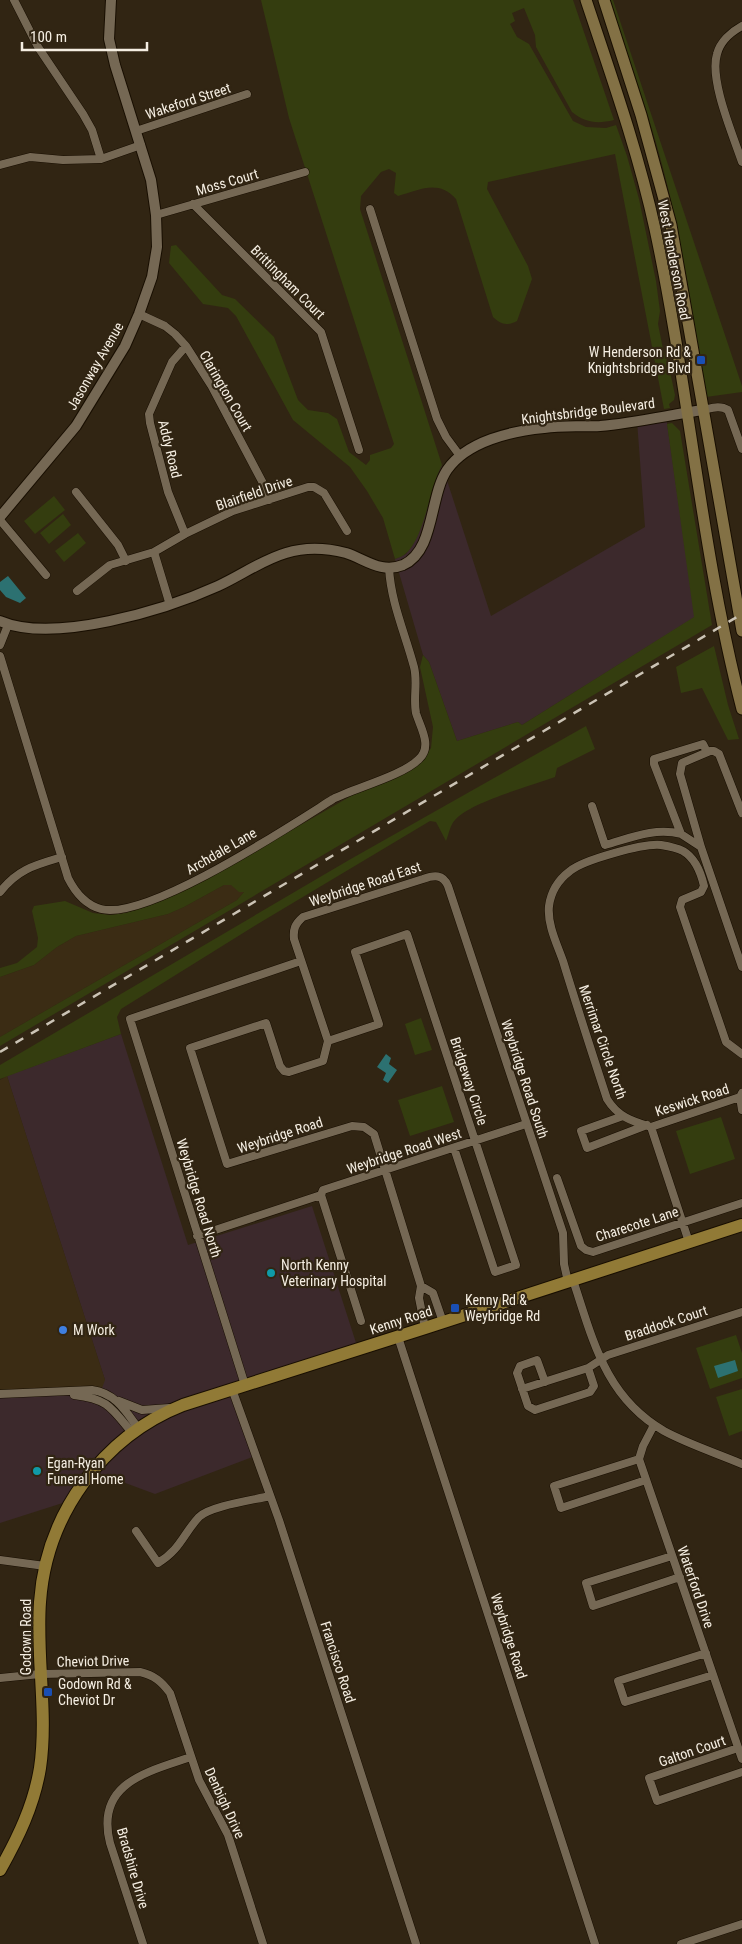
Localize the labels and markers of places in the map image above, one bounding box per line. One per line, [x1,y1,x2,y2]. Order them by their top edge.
place label: W Henderson Rd & Knightsbridge Blvd [588,344,691,376]
marker: W Henderson Rd & Knightsbridge Blvd [695,354,707,366]
place label: North Kenny Veterinary Hospital [281,1257,387,1289]
marker: North Kenny Veterinary Hospital [265,1267,277,1279]
place label: Kenny Rd & Weybridge Rd [465,1292,540,1324]
marker: Kenny Rd & Weybridge Rd [449,1302,461,1314]
place label: M Work [73,1322,116,1338]
marker: M Work [57,1324,69,1336]
place label: Egan-Ryan Funeral Home [47,1455,124,1487]
marker: Egan-Ryan Funeral Home [31,1465,43,1477]
place label: Godown Rd & Cheviot Dr [58,1676,132,1708]
marker: Godown Rd & Cheviot Dr [42,1686,54,1698]

